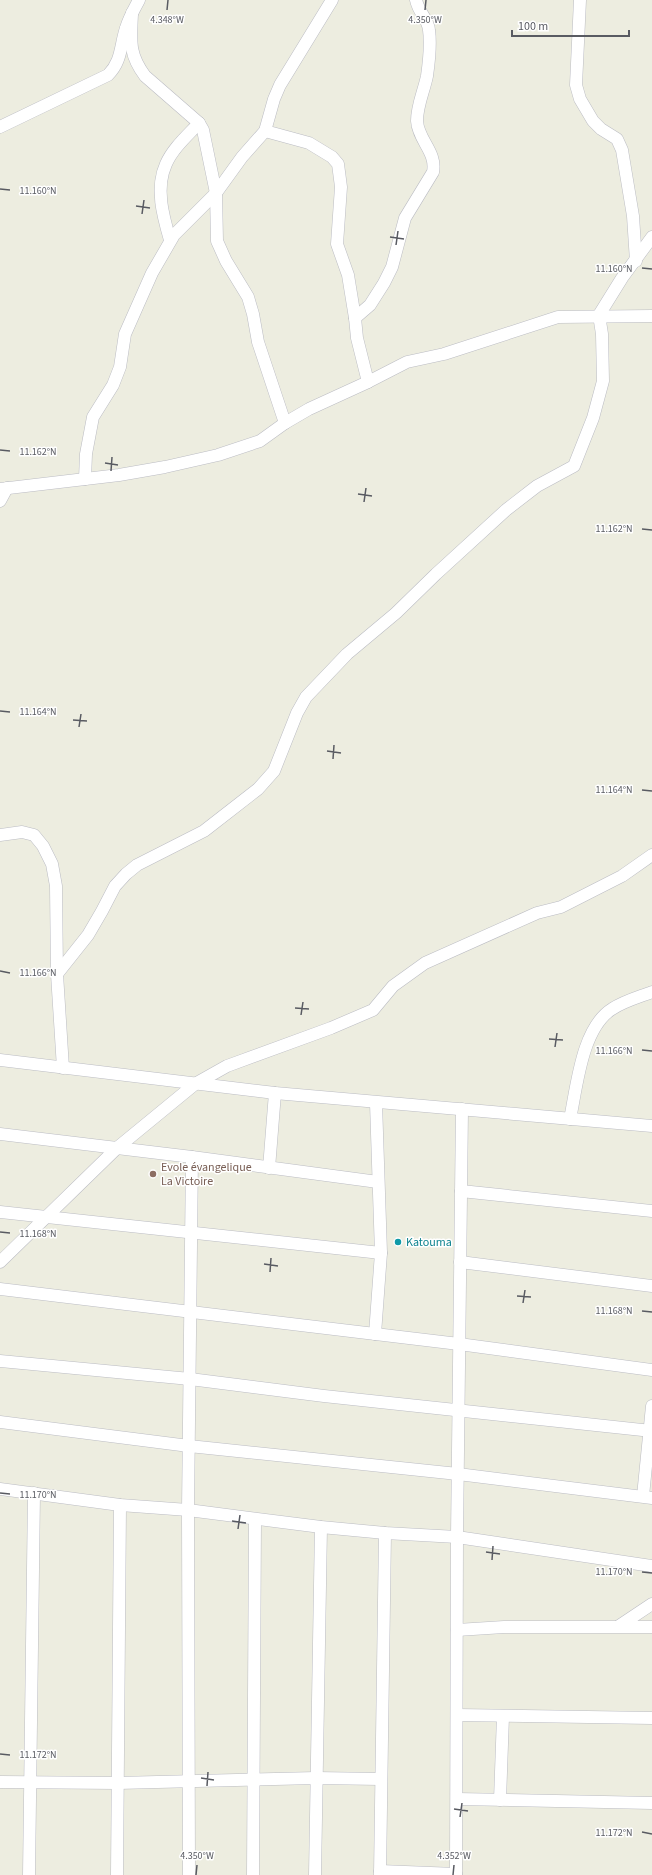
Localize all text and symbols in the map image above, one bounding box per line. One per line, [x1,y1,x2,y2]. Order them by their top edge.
scale bar [512,12,629,38]
text: 4.348°W [150,13,184,27]
text: 4.350°W [408,13,442,27]
text: 100 m [518,18,548,35]
text: 11.160°N [19,184,57,198]
text: 11.160°N [595,262,633,276]
text: 11.162°N [19,445,57,459]
text: 11.162°N [595,522,633,536]
text: 11.164°N [19,705,57,719]
text: 11.164°N [595,783,633,797]
text: 11.166°N [19,966,57,980]
text: 11.166°N [595,1044,633,1058]
place label: Evole évangelique La Victoire [161,1159,252,1190]
marker: Evole évangelique La Victoire [148,1169,158,1179]
text: 11.168°N [19,1227,57,1241]
place label: Katouma [406,1234,452,1251]
marker: Katouma [393,1237,403,1247]
text: 11.168°N [595,1304,633,1318]
text: 11.170°N [19,1488,57,1502]
text: 11.170°N [595,1565,633,1579]
text: 11.172°N [19,1748,57,1762]
text: 11.172°N [595,1826,633,1840]
text: 4.350°W [180,1849,214,1863]
text: 4.352°W [437,1849,471,1863]

